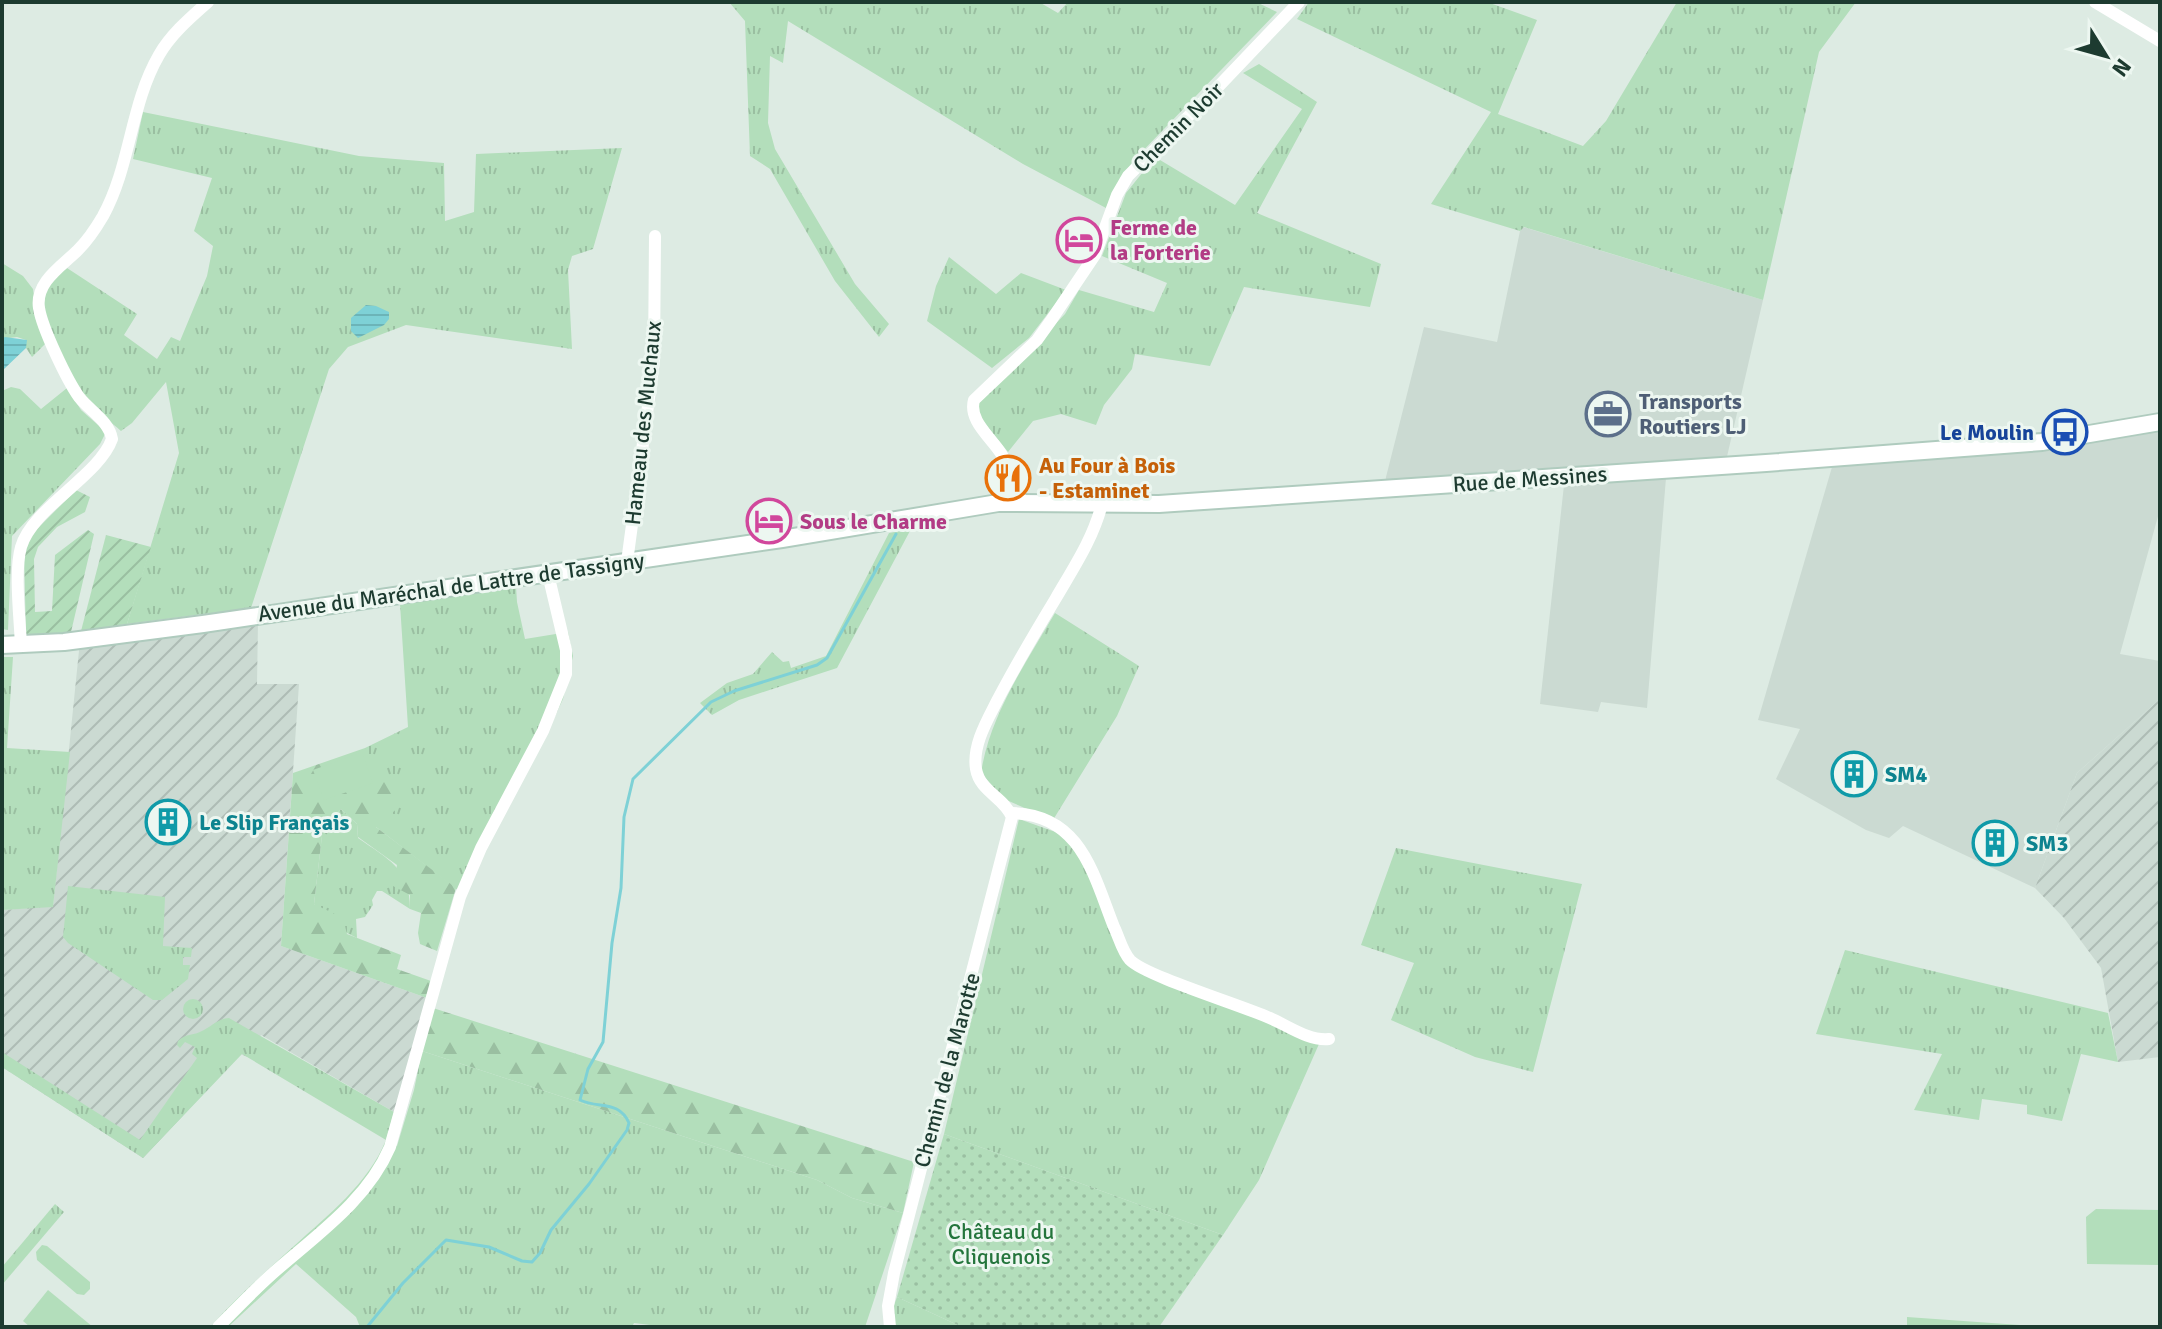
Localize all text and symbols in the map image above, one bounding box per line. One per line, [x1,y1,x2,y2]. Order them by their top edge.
north arrow [2066,16,2146,96]
text: N [2106,53,2137,82]
street label: Chemin Noir [1127,76,1229,178]
place label: Ferme de la Forterie [1110,214,1211,266]
hotel icon: Ferme de la Forterie [1055,216,1103,264]
street label: Hameau des Muchaux [619,320,667,526]
place label: Transports Routiers LJ [1639,388,1747,440]
office icon: Transports Routiers LJ [1584,390,1632,438]
bus stop icon: Le Moulin [2041,408,2089,456]
place label: Le Moulin [1940,419,2034,446]
place label: Au Four à Bois - Estaminet [1039,452,1175,504]
restaurant icon: Au Four à Bois - Estaminet [984,454,1032,502]
street label: Rue de Messines [1452,460,1608,498]
hotel icon: Sous le Charme [745,497,793,545]
place label: Sous le Charme [800,508,947,535]
street label: Avenue du Maréchal de Lattre de Tassigny [256,546,647,627]
building icon: SM4 [1830,750,1878,798]
place label: SM4 [1885,761,1927,788]
building icon: Le Slip Français [144,798,192,846]
place label: Le Slip Français [199,809,350,836]
building icon: SM3 [1971,819,2019,867]
place label: SM3 [2026,830,2068,857]
street label: Chemin de la Marotte [908,970,986,1170]
park label: Château du Cliquenois [948,1218,1054,1270]

